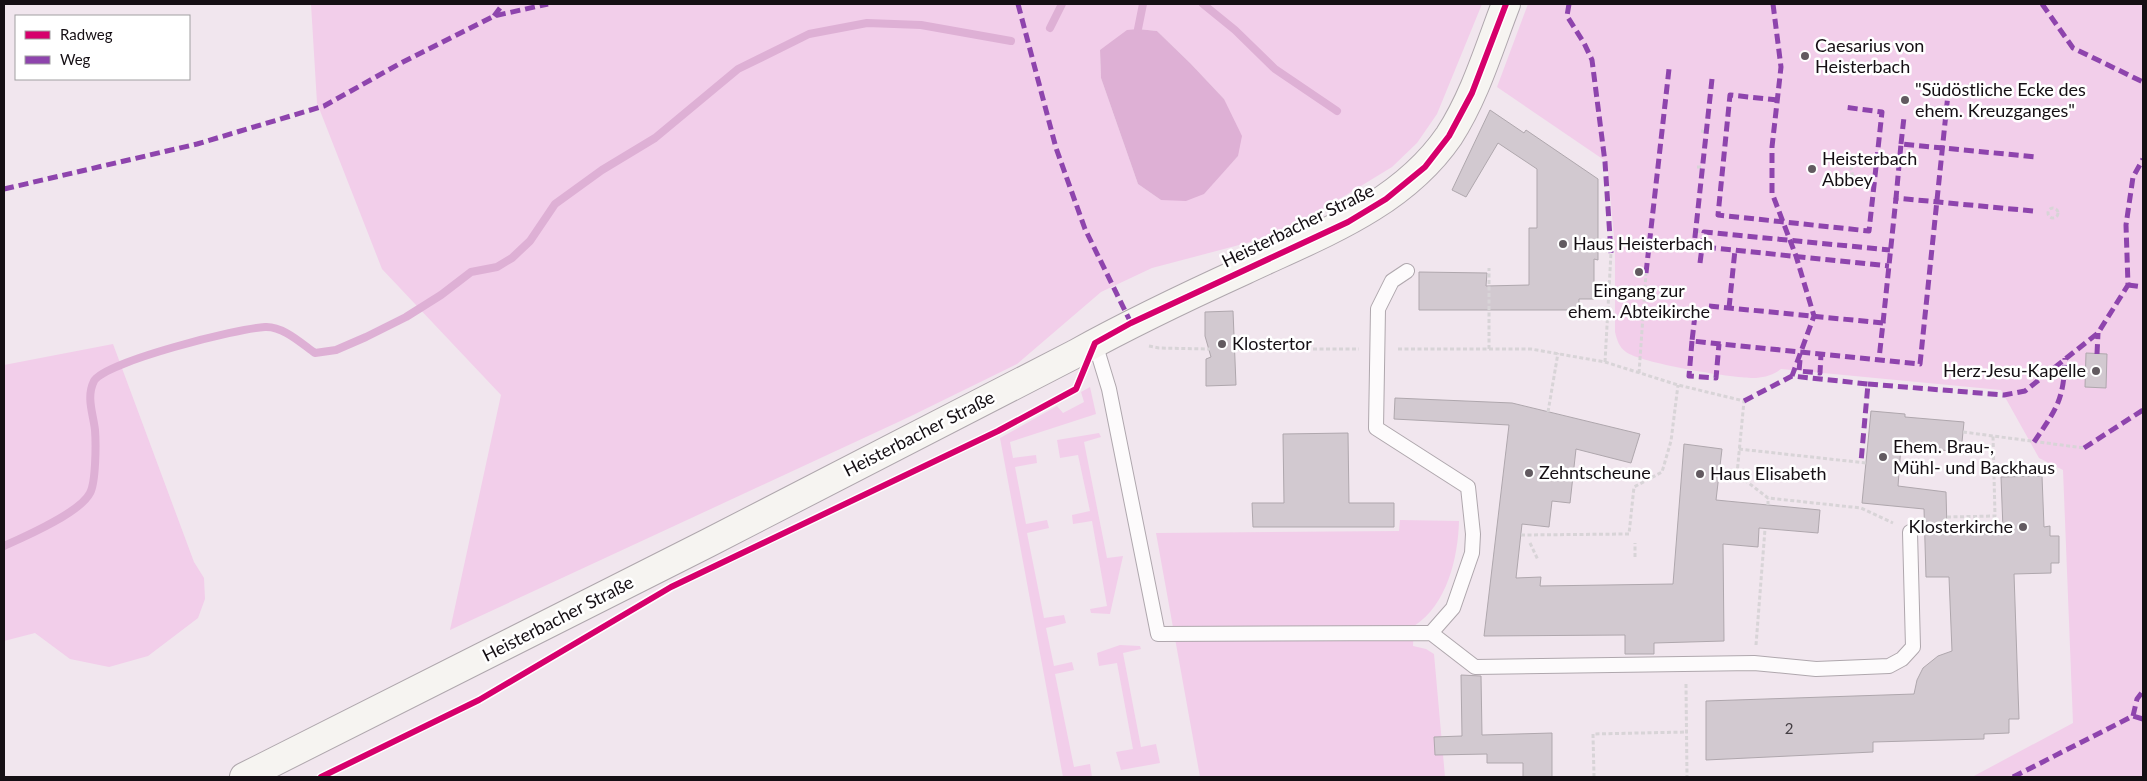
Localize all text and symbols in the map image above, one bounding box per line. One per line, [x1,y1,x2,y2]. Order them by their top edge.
legend [15,15,190,80]
text: Radweg [60,25,113,43]
place label: Caesarius von Heisterbach [1815,34,1924,77]
text: Weg [60,50,91,68]
marker: Caesarius von Heisterbach [1799,50,1811,62]
place label: "Südöstliche Ecke des ehem. Kreuzganges" [1915,78,2086,121]
marker: "Südöstliche Ecke des ehem. Kreuzganges" [1899,94,1911,106]
place label: Heisterbach Abbey [1822,147,1917,190]
marker: Heisterbach Abbey [1806,163,1818,175]
street label: Heisterbacher Straße [1218,179,1377,272]
place label: Haus Heisterbach [1573,232,1713,254]
marker: Haus Heisterbach [1557,238,1569,250]
marker: Eingang zur ehem. Abteikirche [1633,266,1645,278]
place label: Eingang zur ehem. Abteikirche [1568,279,1710,322]
place label: Klostertor [1232,332,1312,354]
marker: Klostertor [1216,338,1228,350]
place label: Herz-Jesu-Kapelle [1943,359,2086,381]
marker: Herz-Jesu-Kapelle [2090,365,2102,377]
street label: Heisterbacher Straße [839,385,998,481]
place label: Ehem. Brau-, Mühl- und Backhaus [1893,435,2055,478]
marker: Ehem. Brau-, Mühl- und Backhaus [1877,451,1889,463]
place label: Zehntscheune [1539,461,1651,483]
place label: Haus Elisabeth [1710,462,1827,484]
marker: Zehntscheune [1523,467,1535,479]
marker: Haus Elisabeth [1694,468,1706,480]
place label: Klosterkirche [1909,515,2013,537]
marker: Klosterkirche [2017,521,2029,533]
street label: Heisterbacher Straße [478,570,637,666]
house number: 2 [1785,719,1793,737]

